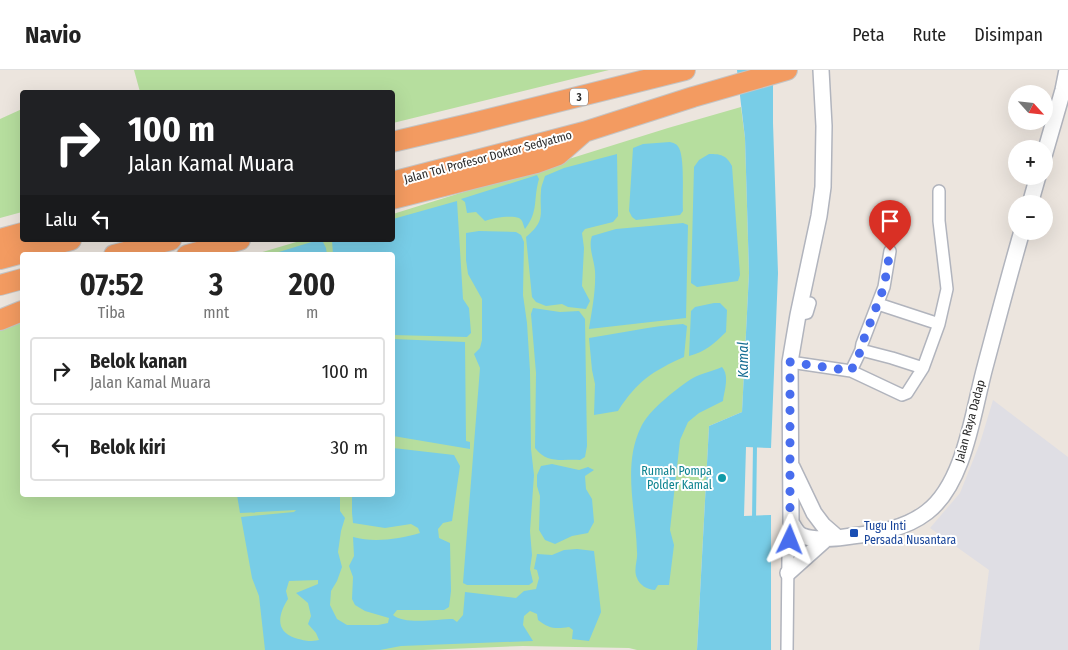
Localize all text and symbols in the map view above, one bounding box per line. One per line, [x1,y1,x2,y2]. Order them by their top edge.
text: Navio [25,21,81,49]
text: Peta [852,24,884,46]
text: Rute [912,24,946,46]
text: Disimpan [974,24,1043,46]
north arrow [1008,85,1052,130]
map controls [1008,85,1053,240]
road number: 3 [570,88,588,106]
text: 100 m [128,108,215,150]
icon: right [45,110,110,175]
street label: Jalan Tol Profesor Doktor Sedyatmo [402,128,574,186]
button: + [1008,140,1053,185]
text: Jalan Kamal Muara [128,150,294,177]
button: − [1008,195,1053,240]
pin [869,200,911,251]
icon: left [87,205,115,233]
icon: arrive [876,207,904,235]
text: Lalu [45,208,77,231]
text: 07:52 [80,267,144,303]
text: 3 [209,267,223,303]
text: 200 [289,267,335,303]
text: Tiba [98,303,125,322]
text: mnt [203,303,229,322]
text: m [306,303,318,322]
water label: Kamal [735,342,752,378]
text: Belok kanan [90,350,187,373]
icon: right [47,357,75,385]
text: 100 m [322,360,368,383]
text: Jalan Kamal Muara [90,373,211,392]
street label: Jalan Raya Dadap [952,378,988,464]
icon: left [47,433,75,461]
text: Belok kiri [90,436,166,459]
text: 30 m [330,436,368,459]
place label: Rumah Pompa Polder Kamal [641,464,712,492]
marker: Rumah Pompa Polder Kamal [716,472,728,484]
position arrow [763,513,815,565]
place label: Tugu Inti Persada Nusantara [864,519,956,547]
marker: Tugu Inti Persada Nusantara [848,527,860,539]

